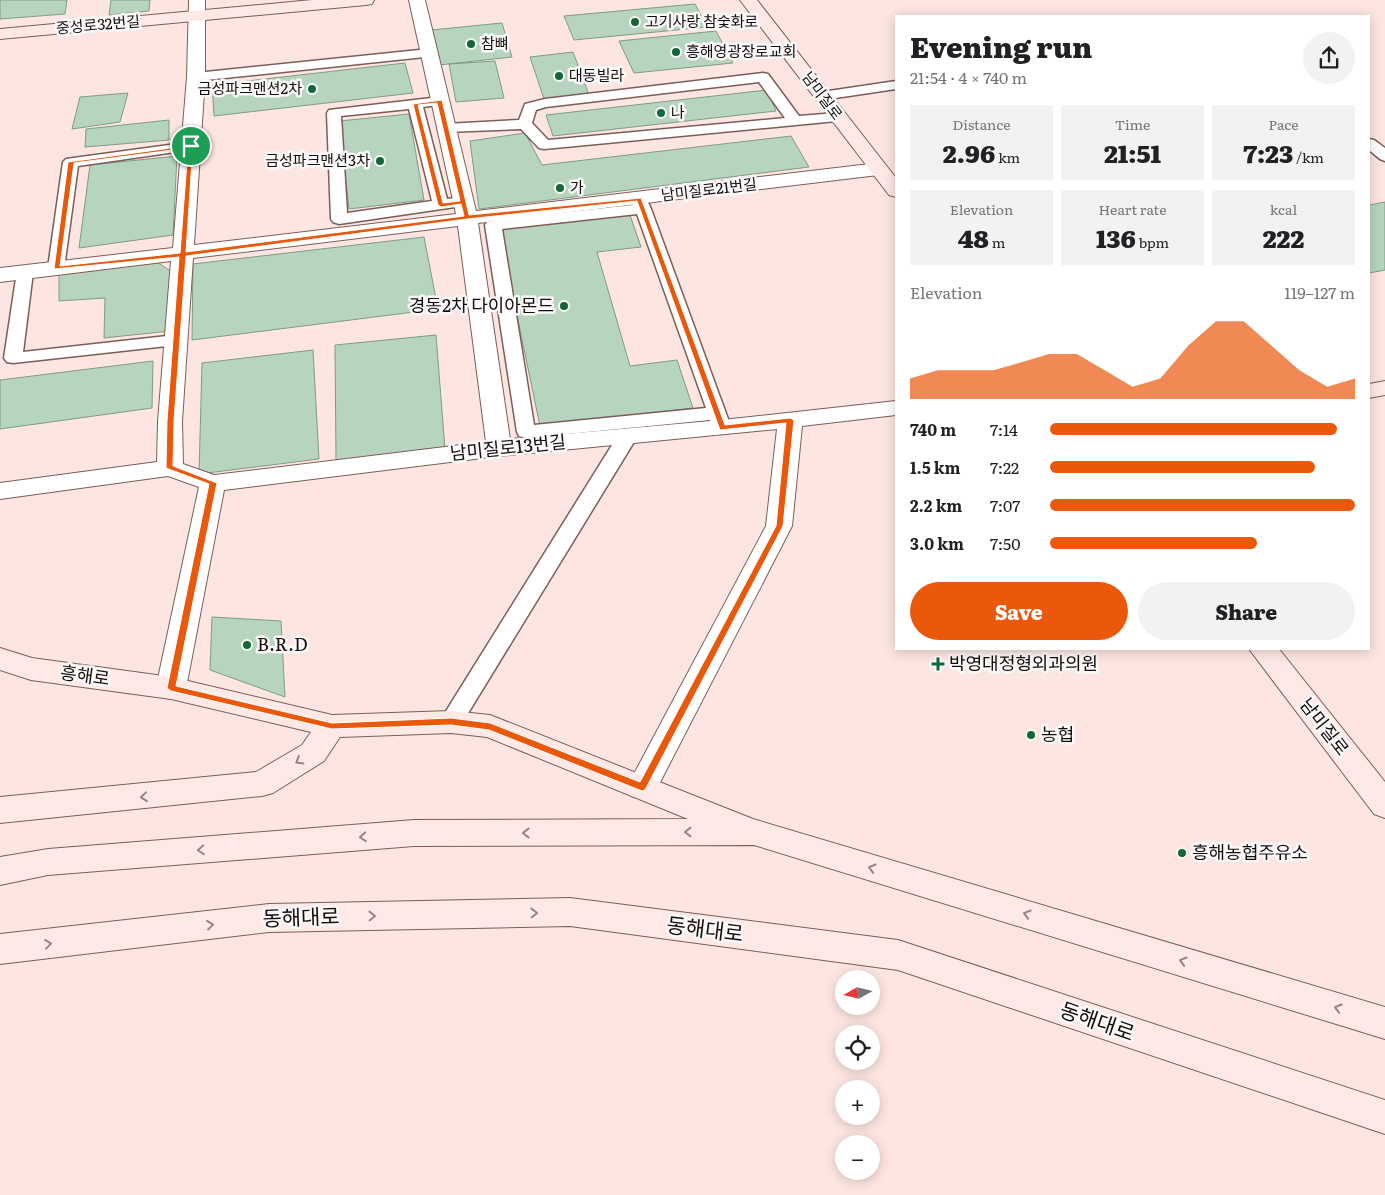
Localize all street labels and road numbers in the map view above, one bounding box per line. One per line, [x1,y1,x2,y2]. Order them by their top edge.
street label: 중성로32번길 [55,8,141,39]
street label: 남미질로 [797,66,849,124]
street label: 남미질로21번길 [660,171,758,206]
street label: 남미질로13번길 [449,427,567,466]
street label: 흥해로 [59,658,112,691]
street label: 남미질로 [1294,692,1356,760]
street label: 동해대로 [262,899,340,932]
street label: 동해대로 [665,907,746,948]
street label: 동해대로 [1056,992,1139,1047]

